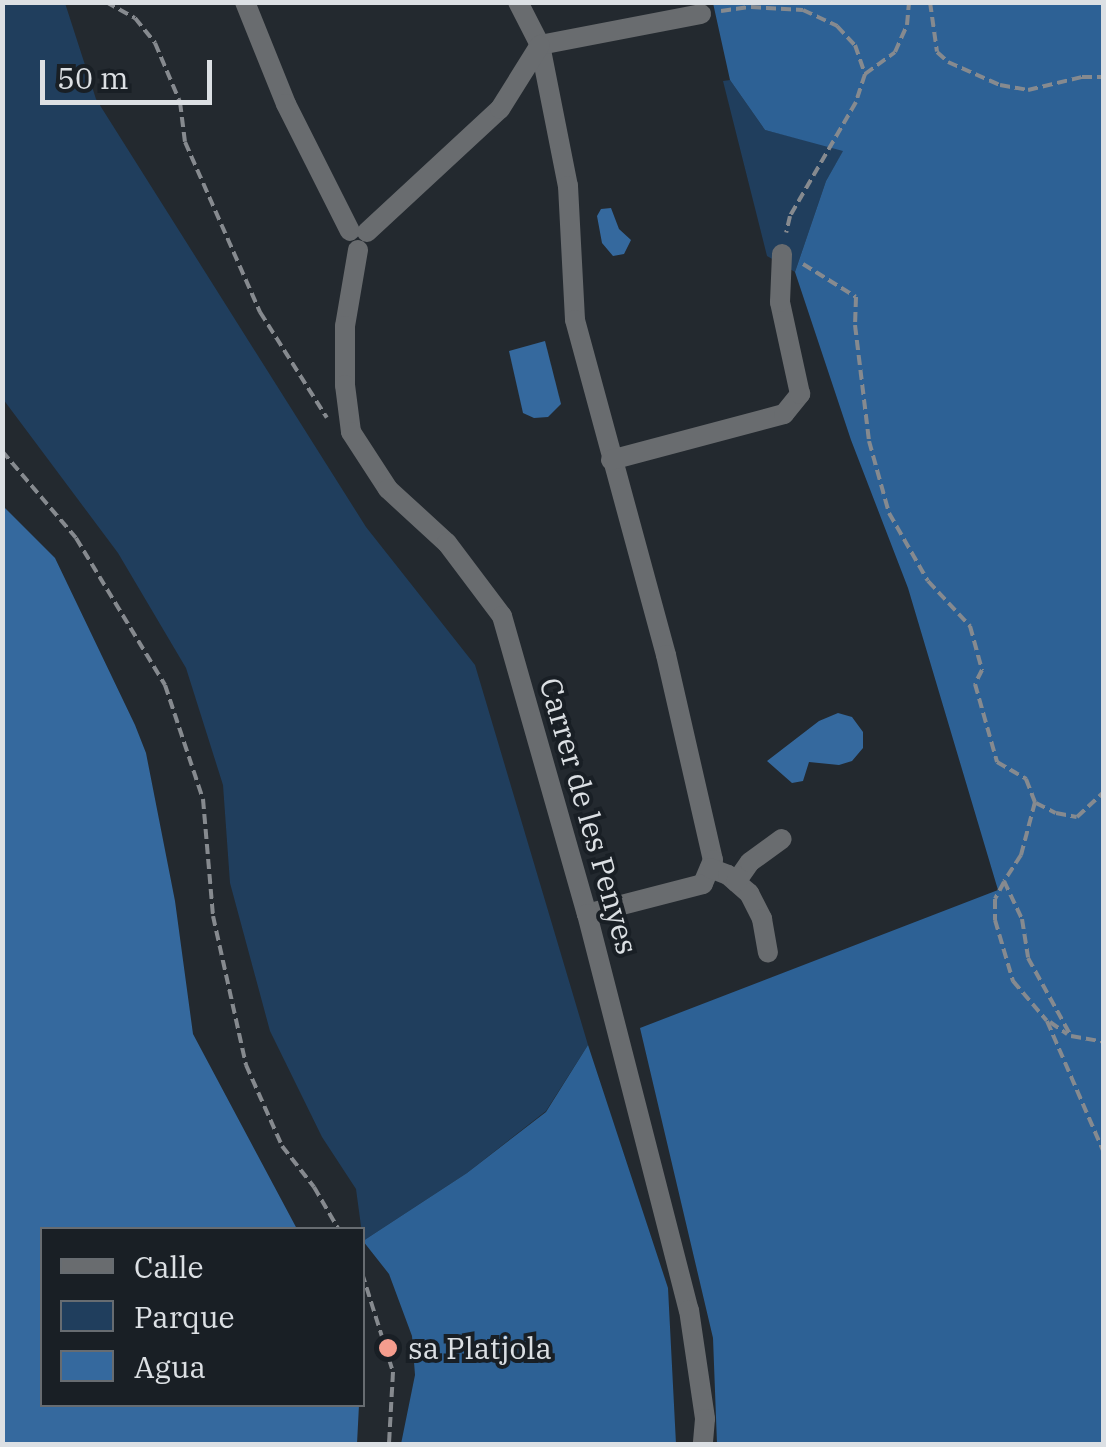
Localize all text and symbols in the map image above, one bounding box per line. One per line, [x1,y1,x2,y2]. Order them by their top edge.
scale bar [45,40,218,102]
text: 50 m [57,58,129,97]
street label: Carrer de les Penyes [532,674,646,958]
legend [40,1227,365,1407]
text: Calle [134,1247,204,1286]
text: Parque [134,1297,235,1336]
place label: sa Platjola [408,1330,552,1366]
marker: sa Platjola [377,1337,399,1359]
text: Agua [134,1347,206,1386]

